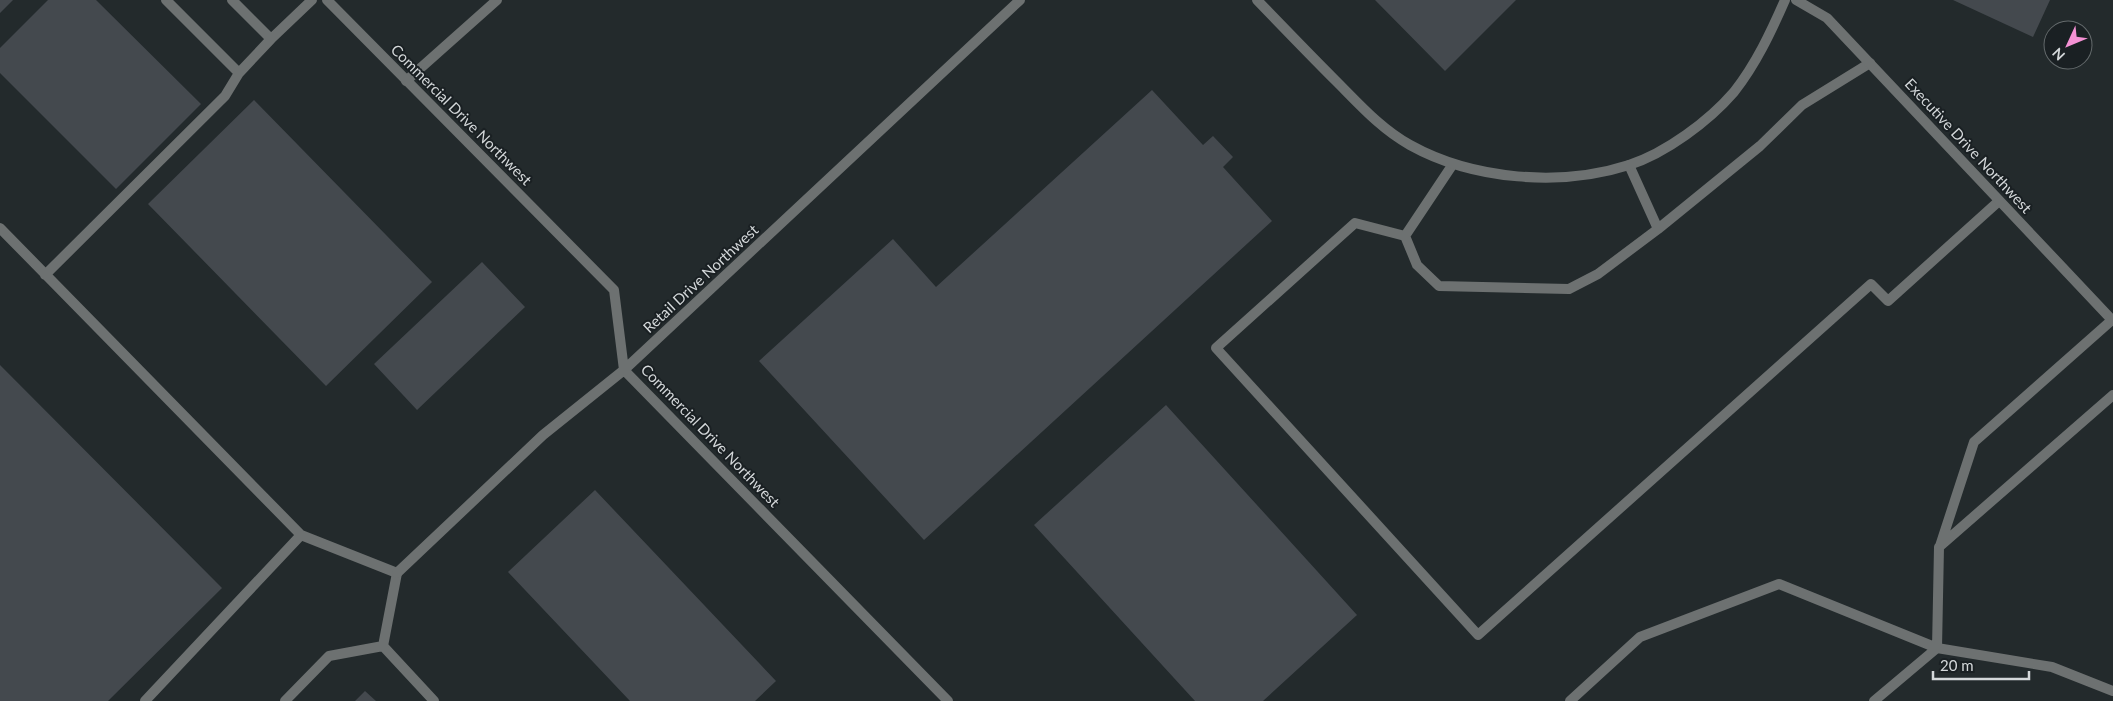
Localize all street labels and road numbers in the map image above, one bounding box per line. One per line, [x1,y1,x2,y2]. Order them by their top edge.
street label: Commercial Drive Northwest [388,40,536,189]
street label: Executive Drive Northwest [1902,74,2036,217]
street label: Retail Drive Northwest [639,220,762,336]
street label: Commercial Drive Northwest [638,360,784,511]

